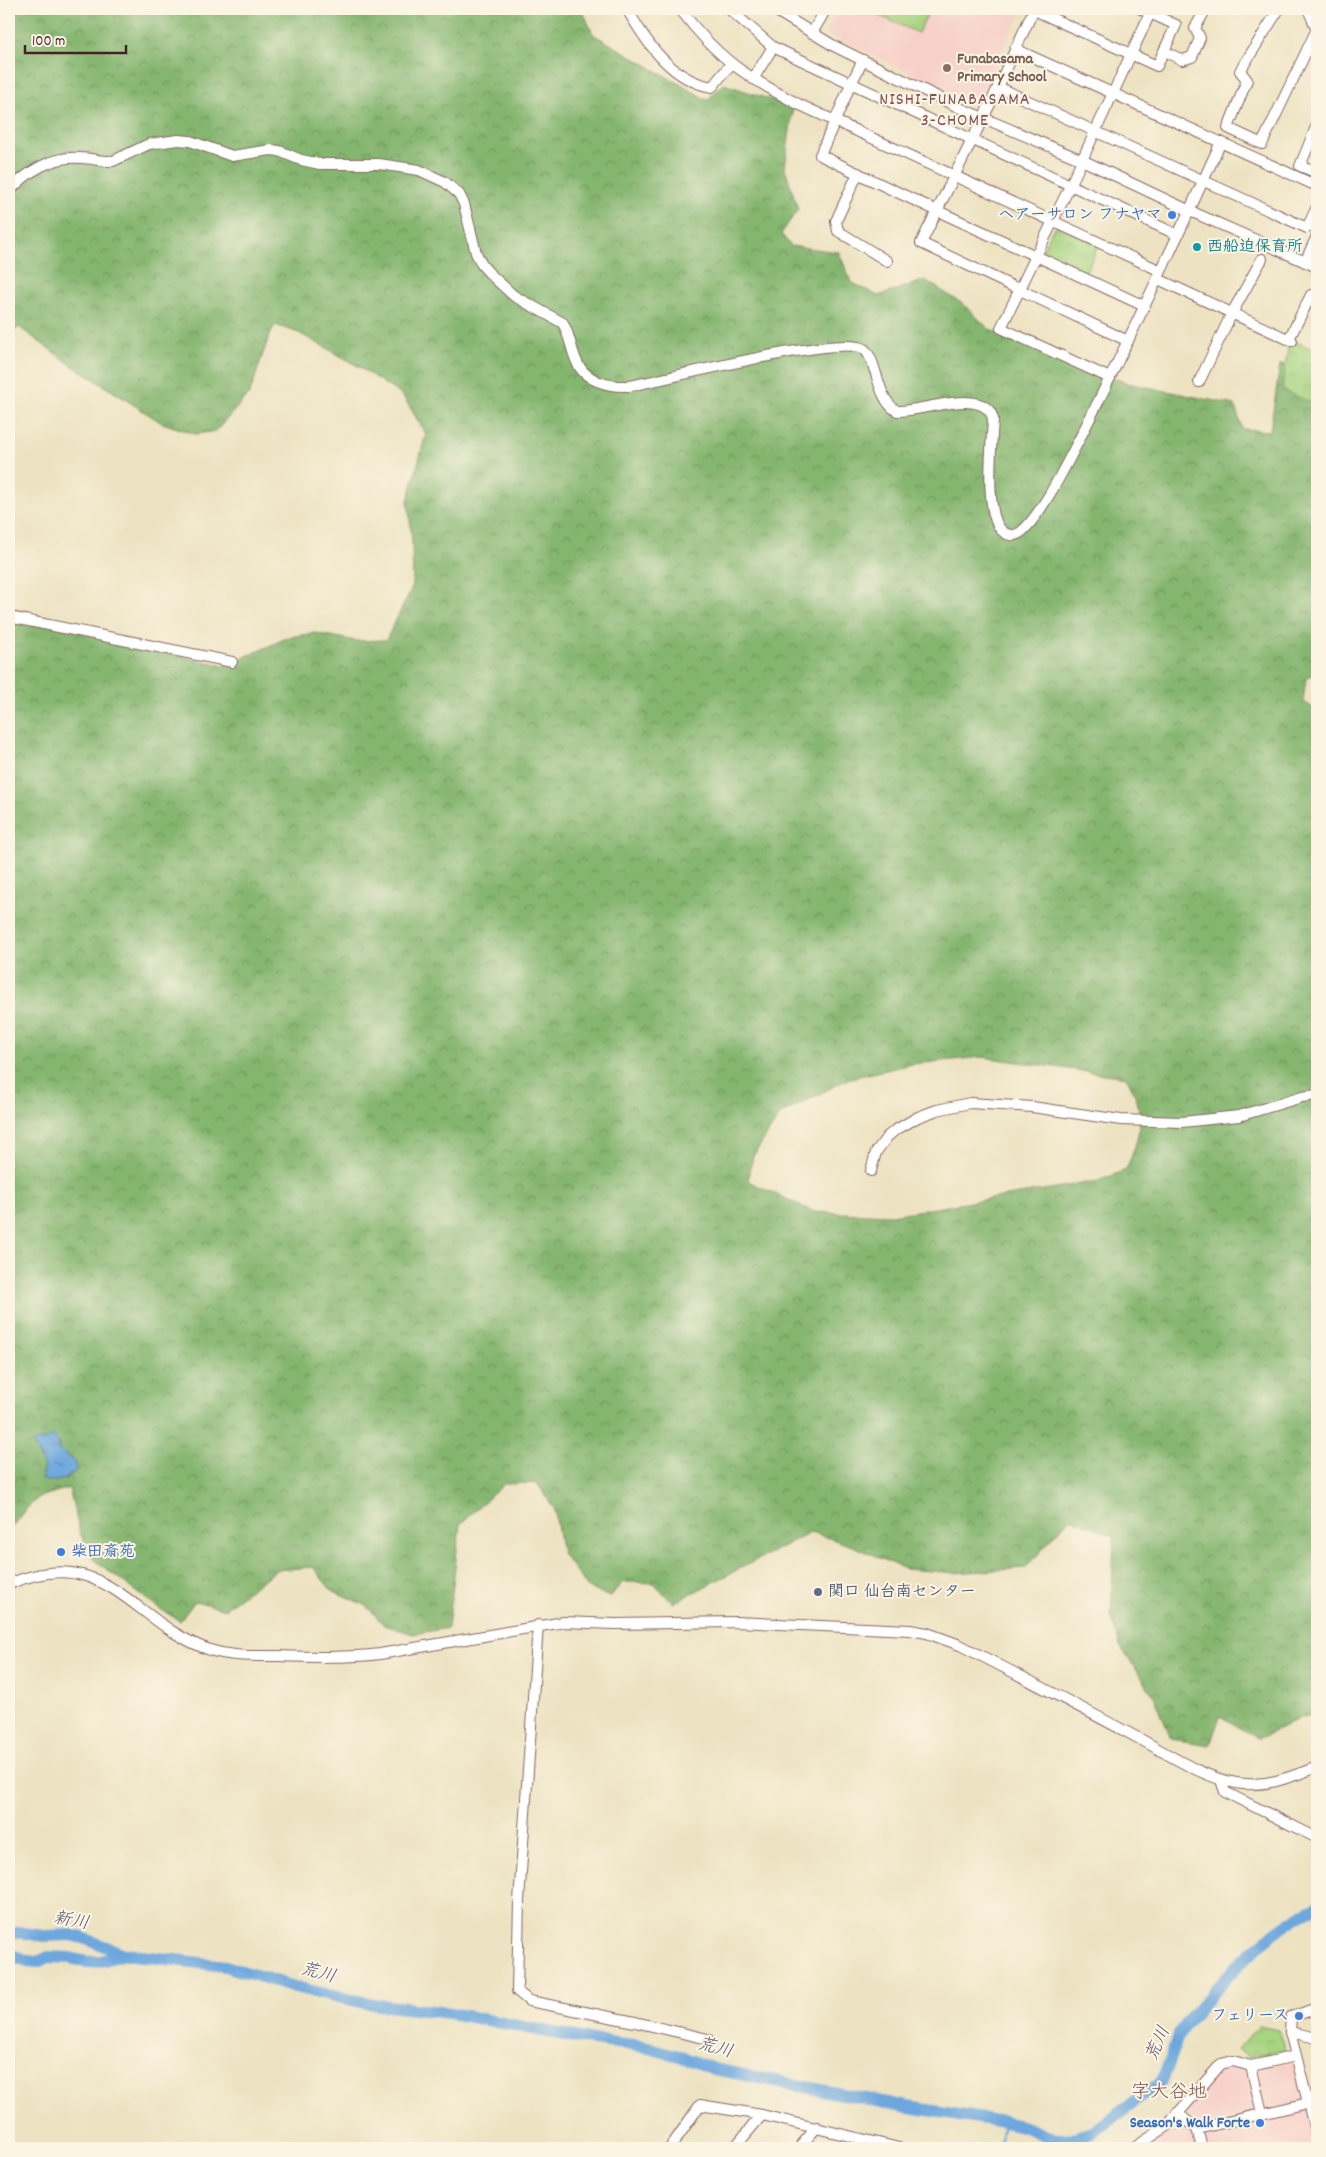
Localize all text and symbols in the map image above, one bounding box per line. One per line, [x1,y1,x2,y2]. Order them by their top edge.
scale bar [25,22,126,54]
text: 100 m [32,31,65,53]
place label: Funabasama Primary School [957,48,1047,89]
marker: Funabasama Primary School [941,62,953,74]
district label: NISHI-FUNABASAMA 3-CHOME [879,88,1031,134]
place label: ヘアーサロン フナヤマ [998,204,1162,227]
marker: ヘアーサロン フナヤマ [1166,209,1178,221]
place label: 西船迫保育所 [1207,236,1303,259]
marker: 西船迫保育所 [1191,241,1203,253]
place label: 柴田斎苑 [71,1541,135,1564]
marker: 柴田斎苑 [55,1546,67,1558]
place label: 関口 仙台南センター [828,1581,976,1604]
marker: 関口 仙台南センター [812,1586,824,1598]
water label: 新川 [51,1907,91,1937]
water label: 荒川 [297,1957,339,1991]
place label: フェリース [1211,2005,1289,2028]
marker: フェリース [1293,2010,1305,2022]
water label: 荒川 [1140,2022,1178,2066]
water label: 荒川 [694,2032,736,2066]
district label: 字大谷地 [1131,2080,1207,2107]
place label: Season's Walk Forte [1130,2112,1250,2135]
marker: Season's Walk Forte [1254,2117,1266,2129]

